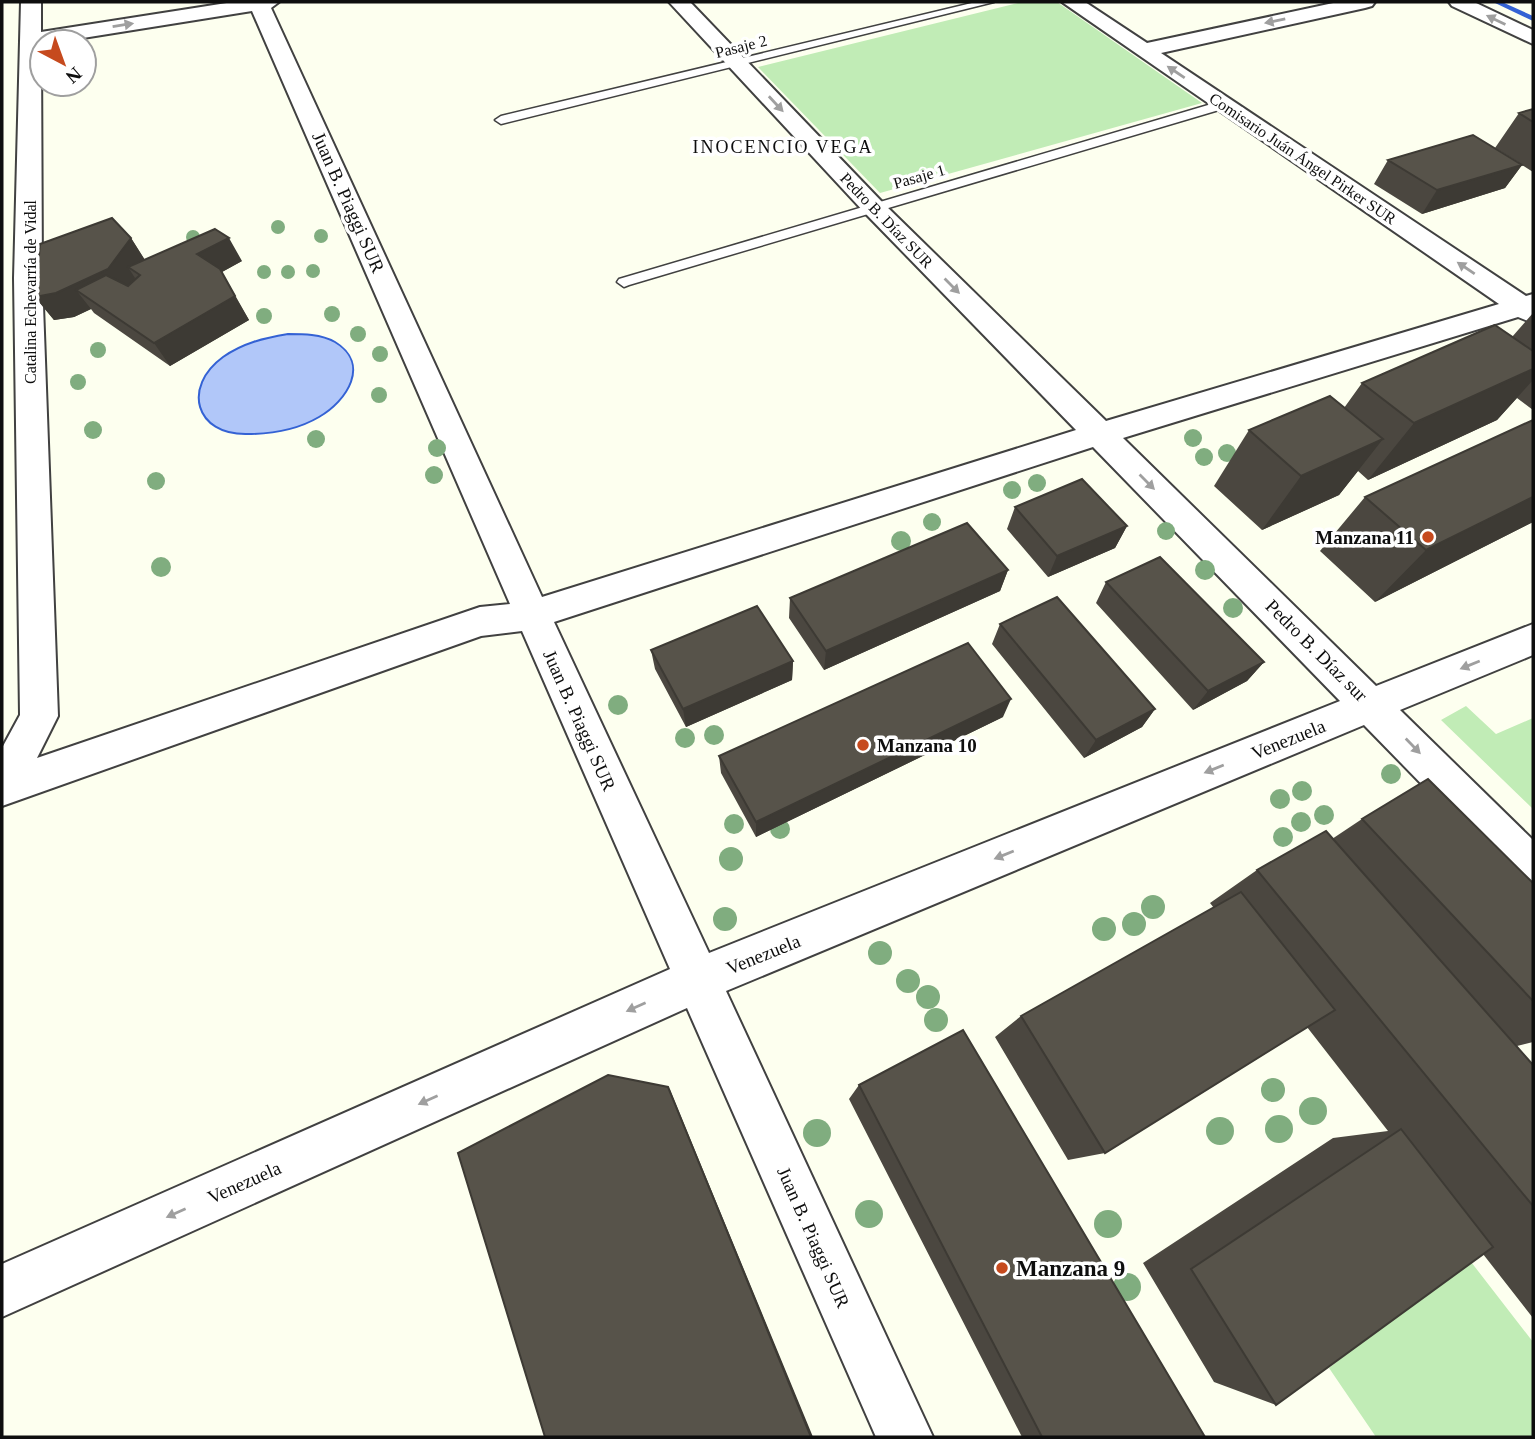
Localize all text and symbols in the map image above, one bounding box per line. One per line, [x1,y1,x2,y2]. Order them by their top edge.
one-way arrow [1486,15,1506,26]
one-way arrow [1264,16,1286,27]
one-way arrow [112,19,134,30]
north arrow [28,28,98,98]
street label: Pasaje 2 [713,32,769,62]
text: N [62,63,86,88]
one-way arrow [1166,65,1186,78]
street label: Comisario Juán Ángel Pirker SUR [1206,89,1400,228]
one-way arrow [768,95,784,112]
street label: Juan B. Piaggi SUR [308,128,389,276]
district label: INOCENCIO VEGA [692,137,874,157]
street label: Pasaje 1 [891,161,947,193]
street label: Pedro B. Díaz SUR [837,169,937,272]
street label: Catalina Echevarría de Vidal [22,199,39,384]
one-way arrow [1457,261,1475,275]
one-way arrow [943,277,960,294]
one-way arrow [1139,473,1155,490]
place label: Manzana 11 [1315,527,1414,548]
marker: Manzana 11 [1420,529,1436,545]
street label: Pedro B. Díaz sur [1261,595,1372,706]
street label: Juan B. Piaggi SUR [539,646,620,794]
one-way arrow [1459,659,1480,670]
street label: Venezuela [1248,715,1329,764]
place label: Manzana 10 [877,735,977,756]
marker: Manzana 10 [855,737,871,753]
one-way arrow [1404,737,1420,754]
one-way arrow [1203,764,1224,775]
one-way arrow [993,850,1014,861]
street label: Venezuela [723,930,804,979]
one-way arrow [625,1002,646,1013]
one-way arrow [418,1094,438,1106]
street label: Venezuela [204,1157,285,1208]
street label: Juan B. Piaggi SUR [773,1163,854,1311]
one-way arrow [165,1208,186,1219]
place label: Manzana 9 [1016,1256,1125,1281]
marker: Manzana 9 [994,1260,1010,1276]

